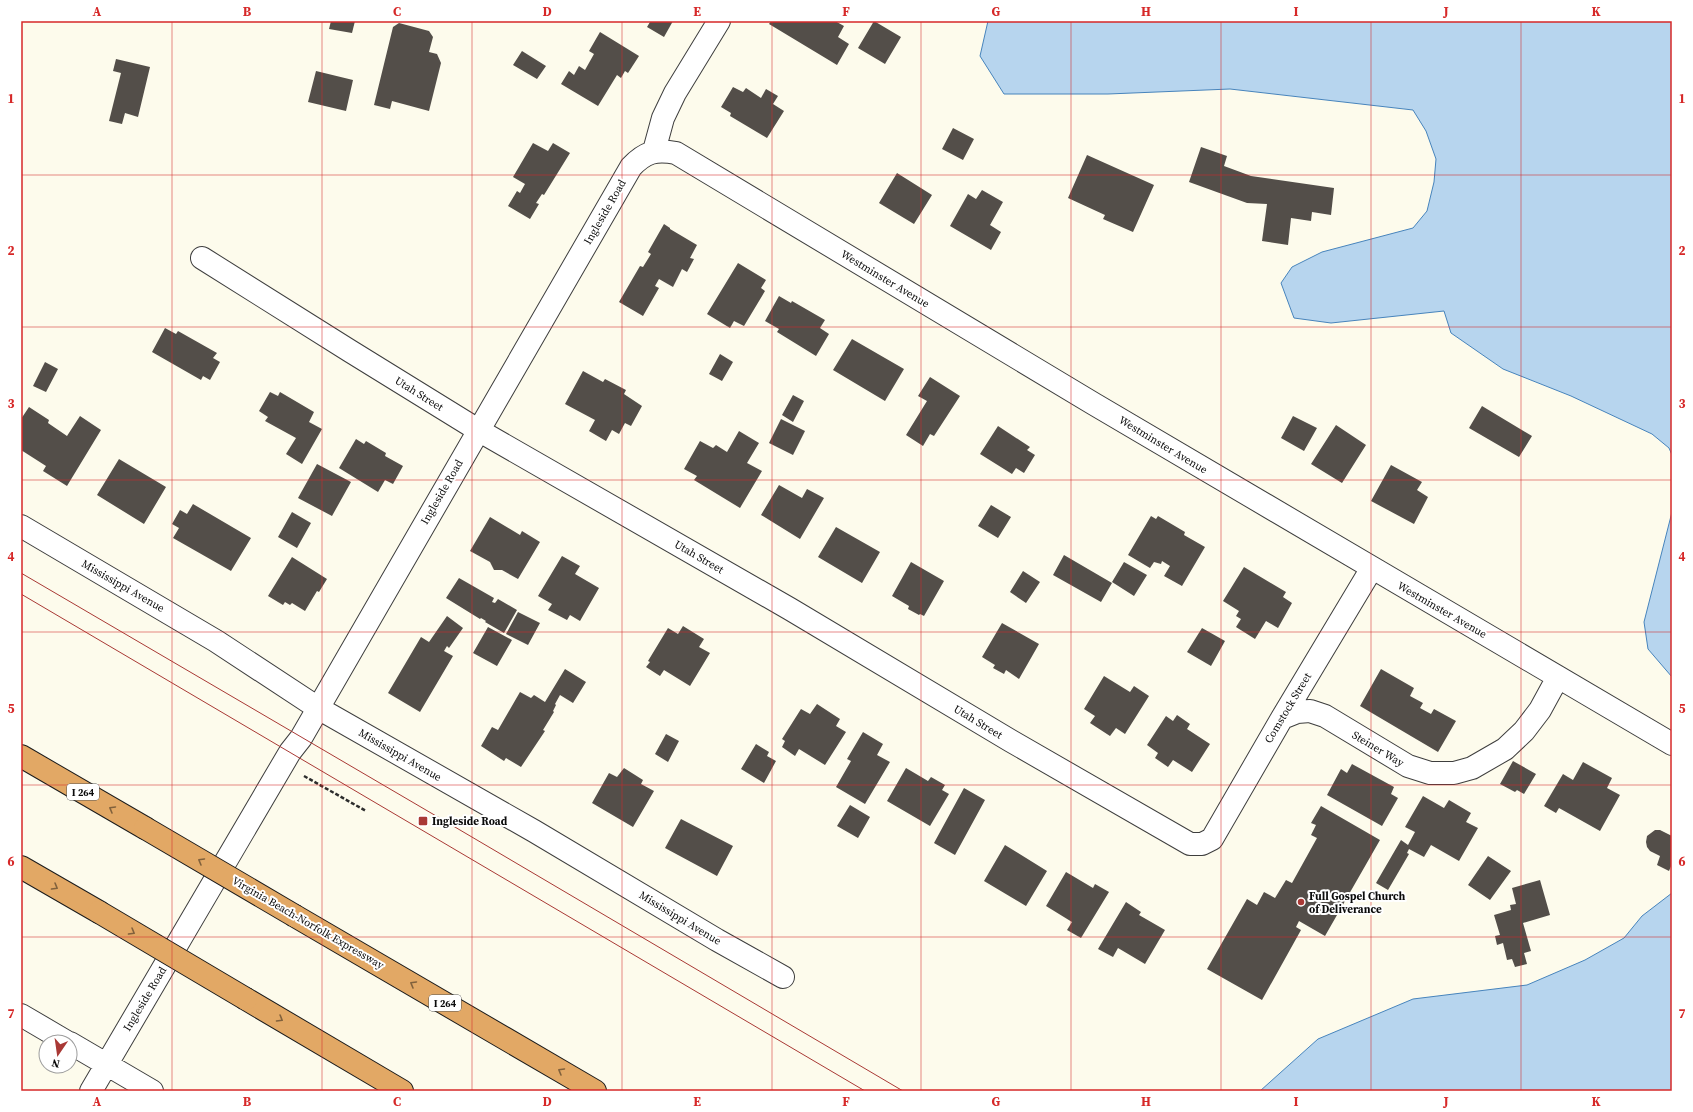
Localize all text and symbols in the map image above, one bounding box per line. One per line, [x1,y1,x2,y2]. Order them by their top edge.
text: A [93,3,102,20]
text: B [243,3,252,20]
text: C [393,3,401,20]
text: D [542,3,552,20]
text: E [693,3,701,20]
text: F [842,3,850,20]
text: G [992,3,1001,20]
text: H [1141,3,1151,20]
text: I [1293,3,1299,20]
text: J [1442,3,1449,20]
text: K [1591,3,1601,20]
text: 1 [7,90,15,107]
text: 1 [1678,90,1686,107]
street label: Ingleside Road [580,176,630,247]
text: 2 [7,242,15,259]
text: 2 [1678,242,1686,259]
street label: Westminster Avenue [838,247,932,312]
street label: Utah Street [392,373,446,415]
text: 3 [7,395,15,412]
text: 3 [1678,395,1686,412]
street label: Westminster Avenue [1116,413,1210,478]
street label: Ingleside Road [417,456,467,527]
street label: Utah Street [672,537,727,577]
text: 4 [7,548,15,565]
text: 4 [1678,548,1686,565]
street label: Mississippi Avenue [79,556,168,616]
street label: Westminster Avenue [1395,578,1490,642]
street label: Comstock Street [1261,670,1315,746]
text: 5 [7,700,15,717]
text: 5 [1678,700,1686,717]
street label: Utah Street [951,702,1006,743]
street label: Mississippi Avenue [356,725,445,785]
street label: Steiner Way [1349,728,1407,771]
road number: I 264 [67,784,99,800]
one-way arrow [109,806,116,813]
place label: Ingleside Road [432,814,508,829]
marker: Ingleside Road [417,815,429,827]
text: 6 [7,853,15,870]
text: 6 [1678,853,1686,870]
one-way arrow [198,858,205,865]
street label: Virginia Beach-Norfolk Expressway [229,873,387,973]
one-way arrow [51,882,58,889]
street label: Mississippi Avenue [636,888,724,949]
place label: Full Gospel Church of Deliverance [1309,889,1405,917]
marker: Full Gospel Church of Deliverance [1296,897,1306,907]
one-way arrow [128,927,135,934]
street label: Ingleside Road [120,963,171,1034]
one-way arrow [410,982,417,989]
road number: I 264 [429,995,461,1011]
text: 7 [7,1005,15,1022]
text: 7 [1678,1005,1686,1022]
one-way arrow [276,1014,283,1021]
north arrow [38,1034,78,1074]
text: N [50,1055,61,1071]
one-way arrow [558,1069,565,1076]
text: A [93,1093,102,1110]
text: B [243,1093,252,1110]
text: C [393,1093,401,1110]
text: D [542,1093,552,1110]
text: E [693,1093,701,1110]
text: F [842,1093,850,1110]
text: G [992,1093,1001,1110]
text: H [1141,1093,1151,1110]
text: I [1293,1093,1299,1110]
text: J [1442,1093,1449,1110]
text: K [1591,1093,1601,1110]

